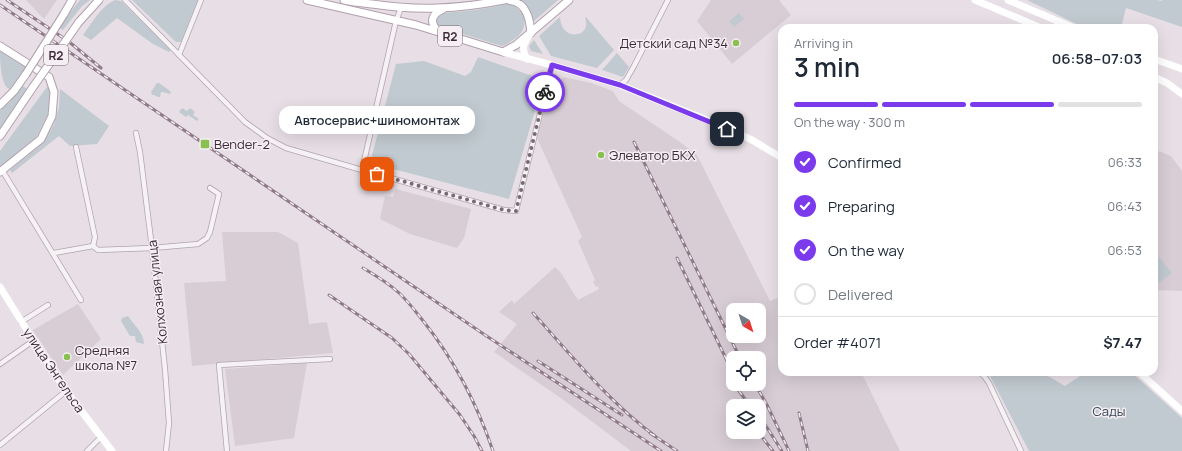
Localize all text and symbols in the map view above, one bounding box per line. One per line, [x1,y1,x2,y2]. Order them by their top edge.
road number: R2 [438,26,462,46]
place label: Детский сад №34 [619,34,728,52]
text: Arriving in [794,34,853,52]
marker: Детский сад №34 [731,38,741,48]
road number: R2 [44,45,68,65]
text: 06:58–07:03 [1052,48,1142,69]
text: 3 min [794,49,860,85]
courier [525,72,565,112]
icon: bike [534,81,556,103]
callout: Автосервис+шиномонтаж [279,106,475,134]
text: Автосервис+шиномонтаж [294,111,460,129]
pin [710,112,744,146]
text: On the way · 300 m [794,113,905,131]
icon: home [716,118,738,140]
place label: Bender-2 [214,135,270,153]
marker: Bender-2 [199,138,211,150]
place label: Элеватор БКХ [609,146,695,164]
marker: Элеватор БКХ [596,150,606,160]
icon: check [794,151,816,173]
text: Confirmed [828,152,901,173]
text: 06:33 [1108,153,1142,171]
pin [360,157,394,191]
icon: bag [366,163,388,185]
icon: check [794,195,816,217]
text: Preparing [828,196,895,217]
text: 06:43 [1107,197,1142,215]
street label: Колхозная улица [143,239,171,345]
icon: check [794,239,816,261]
text: On the way [828,240,904,261]
text: 06:53 [1107,241,1142,259]
text: Delivered [828,284,893,305]
north arrow [726,303,766,343]
map controls [726,303,766,439]
street label: улица Энгельса [19,324,89,416]
text: Order #4071 [794,332,881,353]
text: $7.47 [1103,332,1142,353]
place label: Средняя школа №7 [75,341,137,374]
button: locate [726,351,766,391]
marker: Средняя школа №7 [62,352,72,362]
button: layers [726,399,766,439]
park label: Сады [1092,402,1126,420]

